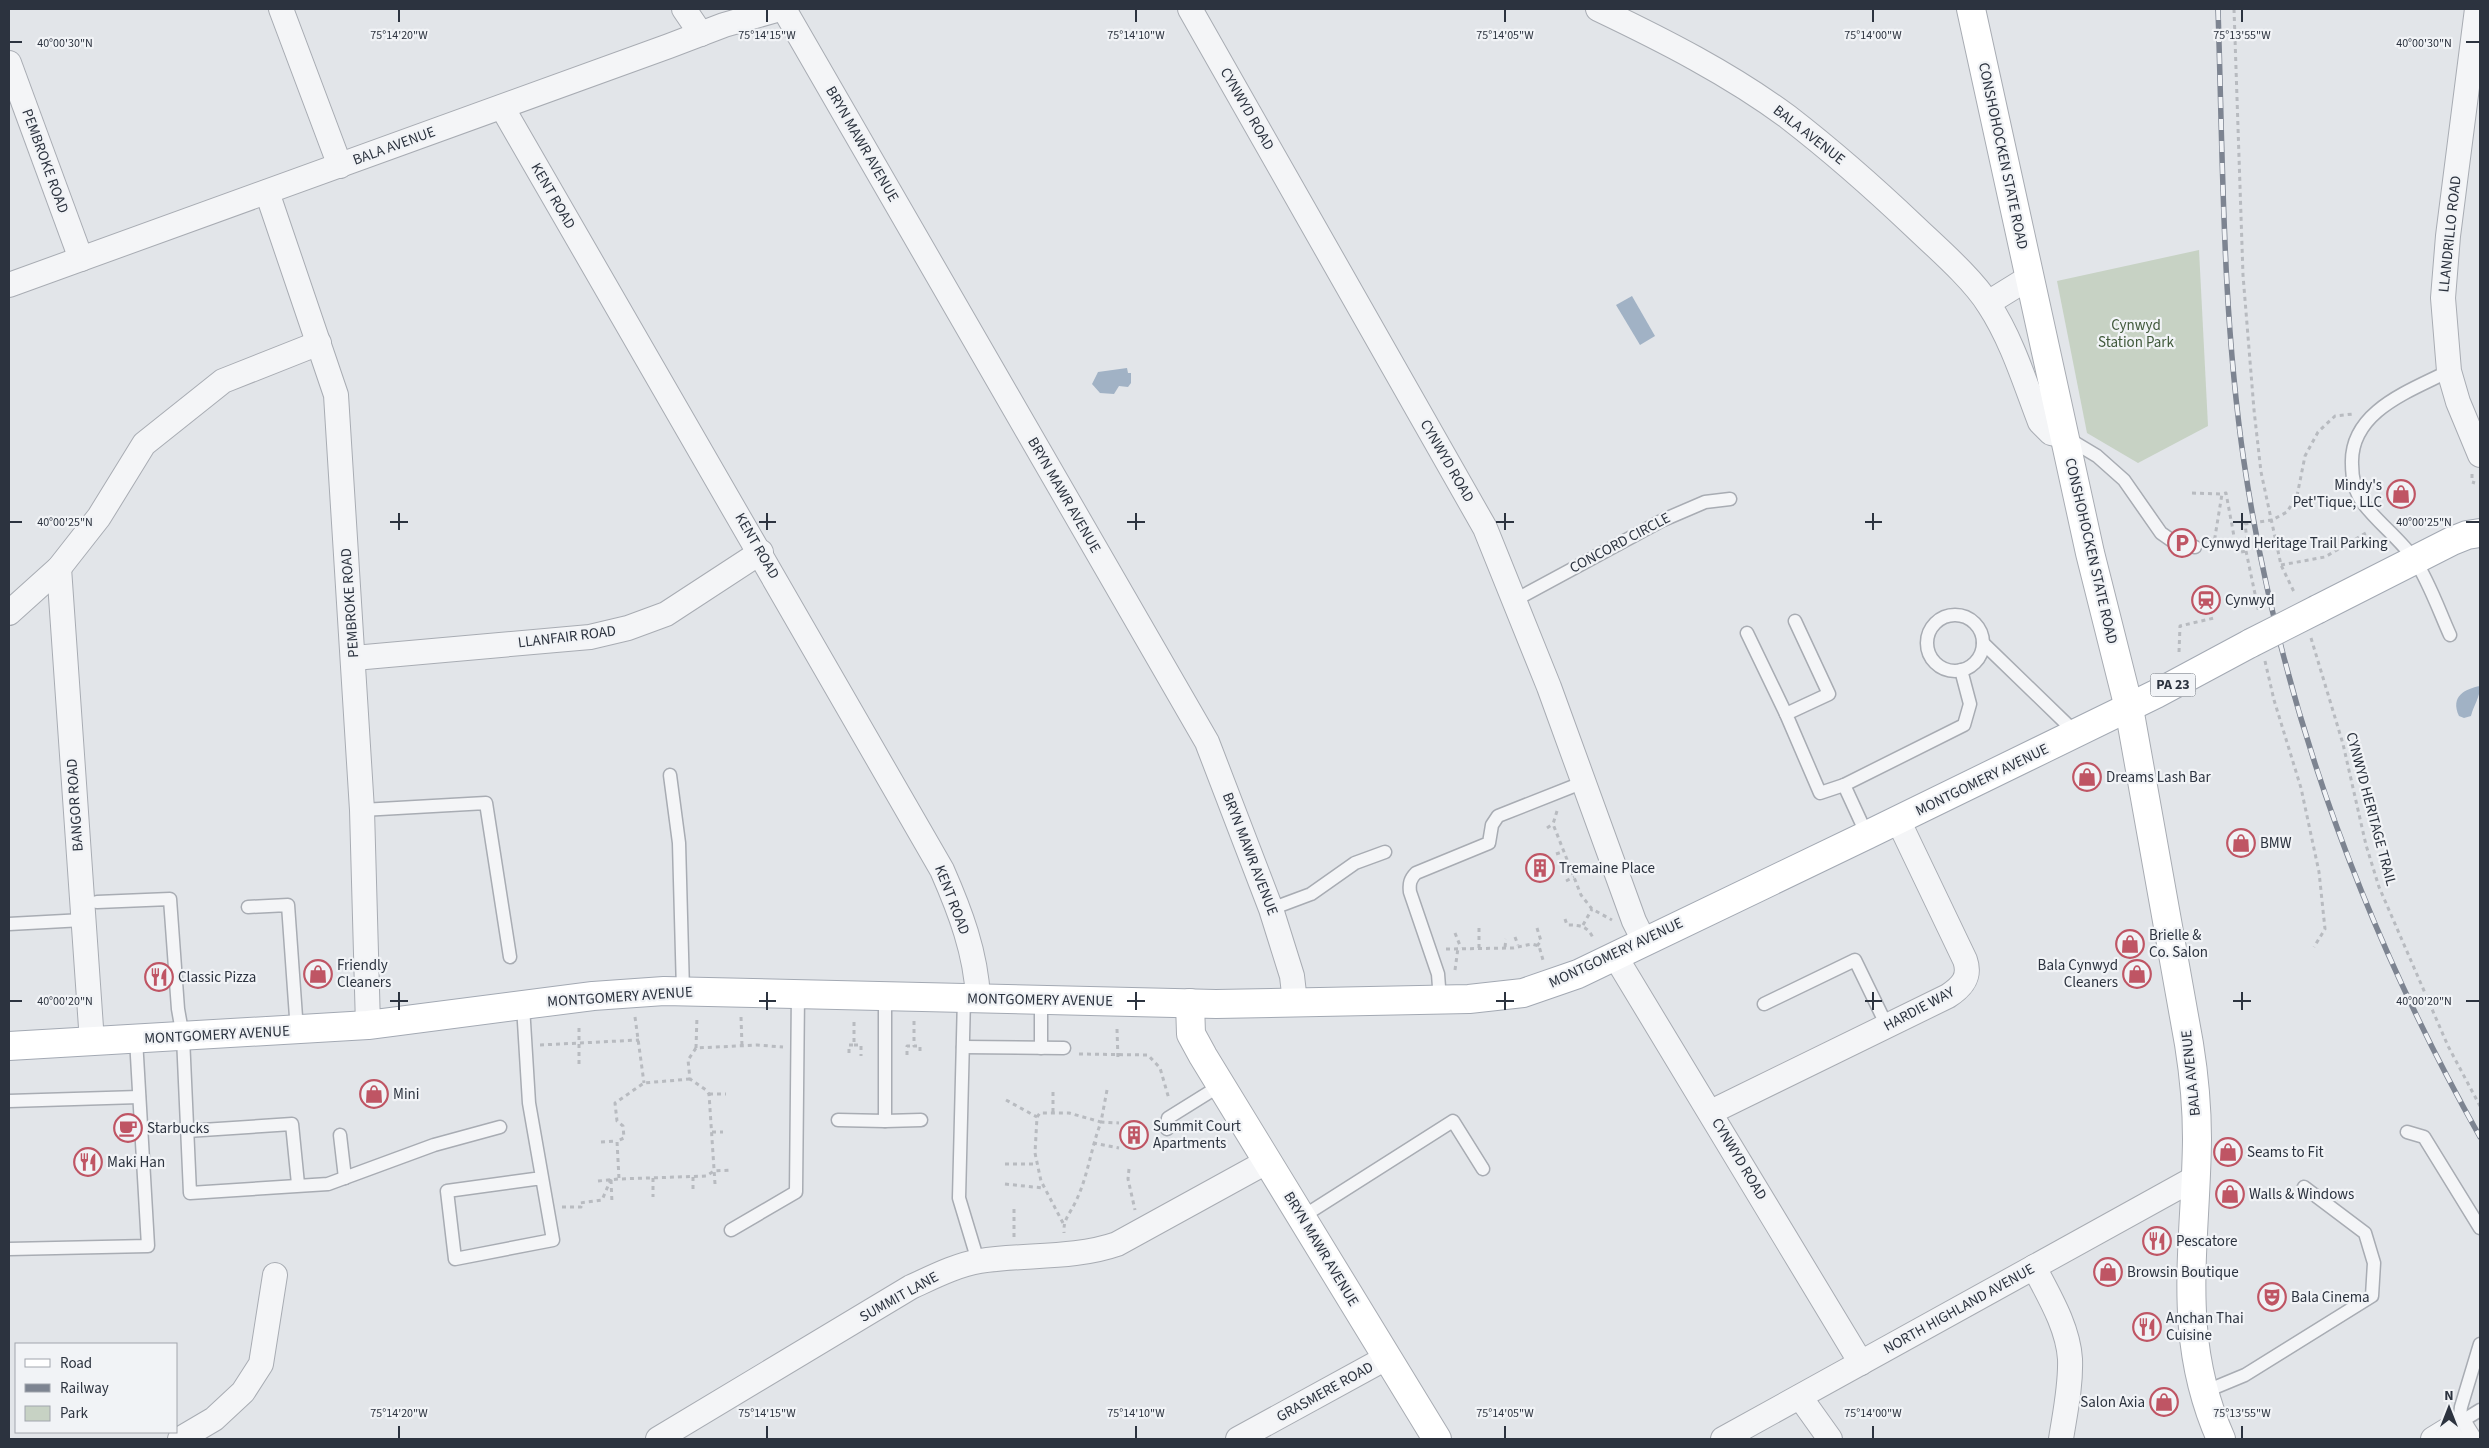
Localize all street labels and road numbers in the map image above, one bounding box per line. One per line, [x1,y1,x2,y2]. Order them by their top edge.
street label: CONSHOHOCKEN STATE ROAD [1973,61,2033,251]
street label: CYNWYD ROAD [1215,64,1279,154]
street label: BRYN MAWR AVENUE [820,82,904,206]
street label: BALA AVENUE [1769,100,1850,170]
street label: PEMBROKE ROAD [16,106,74,216]
street label: BALA AVENUE [350,121,438,171]
street label: KENT ROAD [526,159,580,233]
street label: LLANDRILLO ROAD [2433,175,2467,293]
street label: CYNWYD ROAD [1415,416,1479,506]
street label: BRYN MAWR AVENUE [1022,433,1106,557]
street label: CONSHOHOCKEN STATE ROAD [2059,456,2123,646]
street label: CONCORD CIRCLE [1566,508,1674,578]
street label: KENT ROAD [730,509,784,583]
street label: PEMBROKE ROAD [336,547,364,659]
street label: LLANFAIR ROAD [517,621,617,653]
road number: PA 23 [2150,674,2196,696]
street label: CYNWYD HERITAGE TRAIL [2340,730,2402,888]
street label: MONTGOMERY AVENUE [1912,739,2052,821]
street label: BANGOR ROAD [61,758,89,852]
street label: BRYN MAWR AVENUE [1217,789,1283,919]
street label: KENT ROAD [929,862,975,938]
street label: MONTGOMERY AVENUE [1545,913,1687,993]
street label: MONTGOMERY AVENUE [547,981,694,1013]
street label: HARDIE WAY [1880,981,1959,1036]
street label: MONTGOMERY AVENUE [967,988,1113,1012]
street label: MONTGOMERY AVENUE [144,1021,290,1049]
street label: BALA AVENUE [2176,1029,2206,1117]
street label: CYNWYD ROAD [1706,1114,1772,1204]
street label: BRYN MAWR AVENUE [1278,1188,1364,1310]
street label: NORTH HIGHLAND AVENUE [1880,1259,2038,1359]
street label: SUMMIT LANE [856,1267,942,1327]
street label: GRASMERE ROAD [1273,1357,1377,1427]

